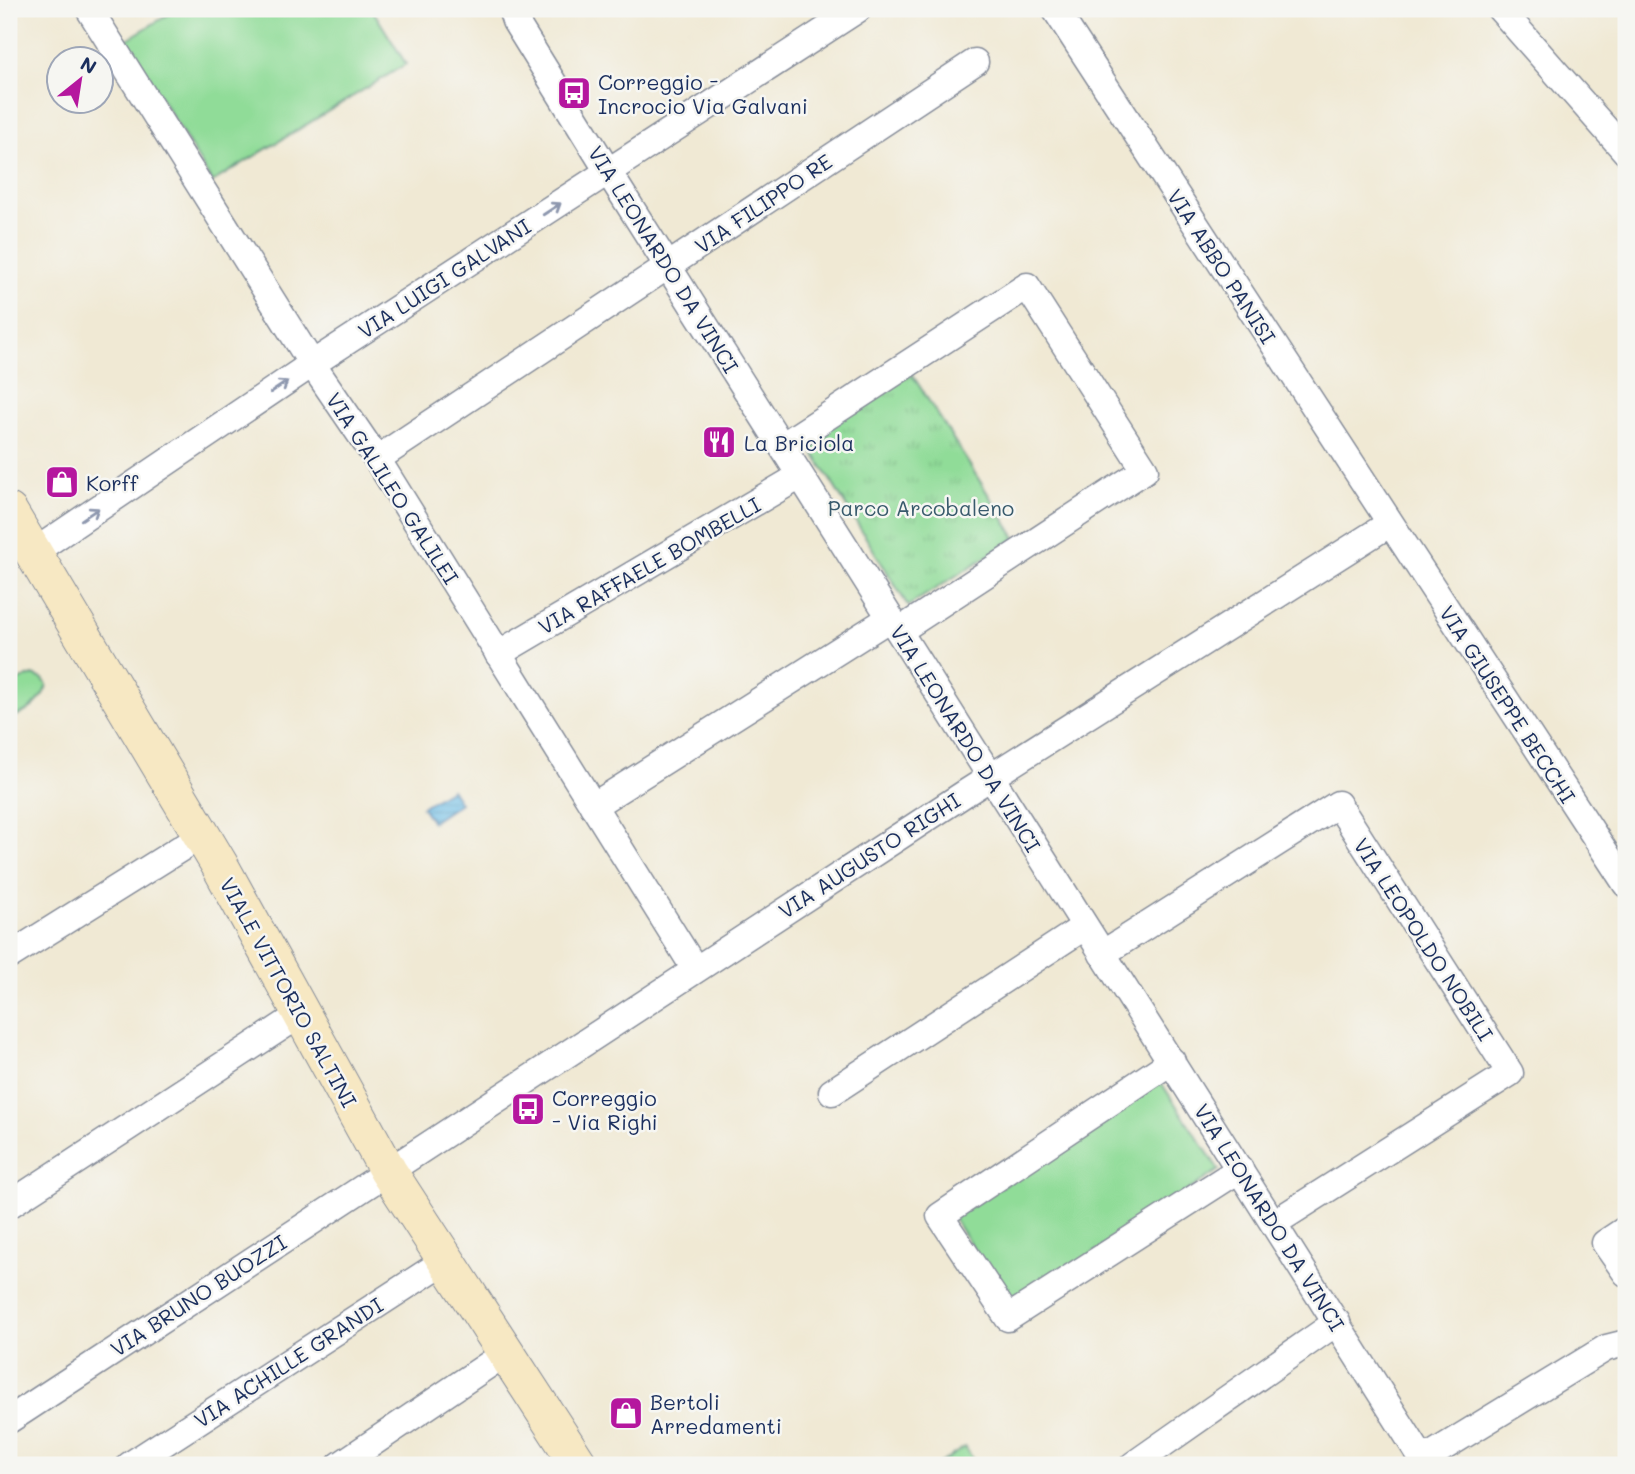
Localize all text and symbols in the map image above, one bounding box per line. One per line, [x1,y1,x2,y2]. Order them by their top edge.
north arrow [46,46,116,116]
text: N [76,50,101,79]
place label: Correggio - Incrocio Via Galvani [598,68,808,119]
bus stop icon: Correggio - Incrocio Via Galvani [555,74,593,112]
street label: VIA LEONARDO DA VINCI [583,140,745,378]
street label: VIA FILIPPO RE [689,147,837,259]
street label: VIA ABBO PANISI [1162,183,1282,349]
one-way arrow [541,202,561,216]
street label: VIA LUIGI GALVANI [353,212,535,344]
one-way arrow [269,380,288,394]
street label: VIA GALILEO GALILEI [321,387,465,589]
restaurant icon: La Briciola [700,423,738,461]
place label: La Briciola [744,429,854,456]
shop icon: Korff [43,463,81,501]
place label: Korff [86,469,139,496]
street label: VIA RAFFAELE BOMBELLI [533,490,765,640]
park label: Parco Arcobaleno [828,494,1014,521]
one-way arrow [80,507,99,521]
street label: VIA GIUSEPPE BECCHI [1434,600,1582,808]
street label: VIA LEONARDO DA VINCI [885,619,1047,857]
street label: VIA AUGUSTO RIGHI [773,786,965,924]
street label: VIA LEOPOLDO NOBILI [1348,832,1500,1046]
street label: VIALE VITTORIO SALTINI [214,872,364,1112]
place label: Correggio - Via Righi [552,1084,658,1135]
bus stop icon: Correggio - Via Righi [509,1090,547,1128]
street label: VIA LEONARDO DA VINCI [1189,1098,1351,1336]
street label: VIA BRUNO BUOZZI [105,1228,291,1362]
street label: VIA ACHILLE GRANDI [188,1291,388,1433]
place label: Bertoli Arredamenti [650,1388,782,1439]
shop icon: Bertoli Arredamenti [607,1394,645,1432]

